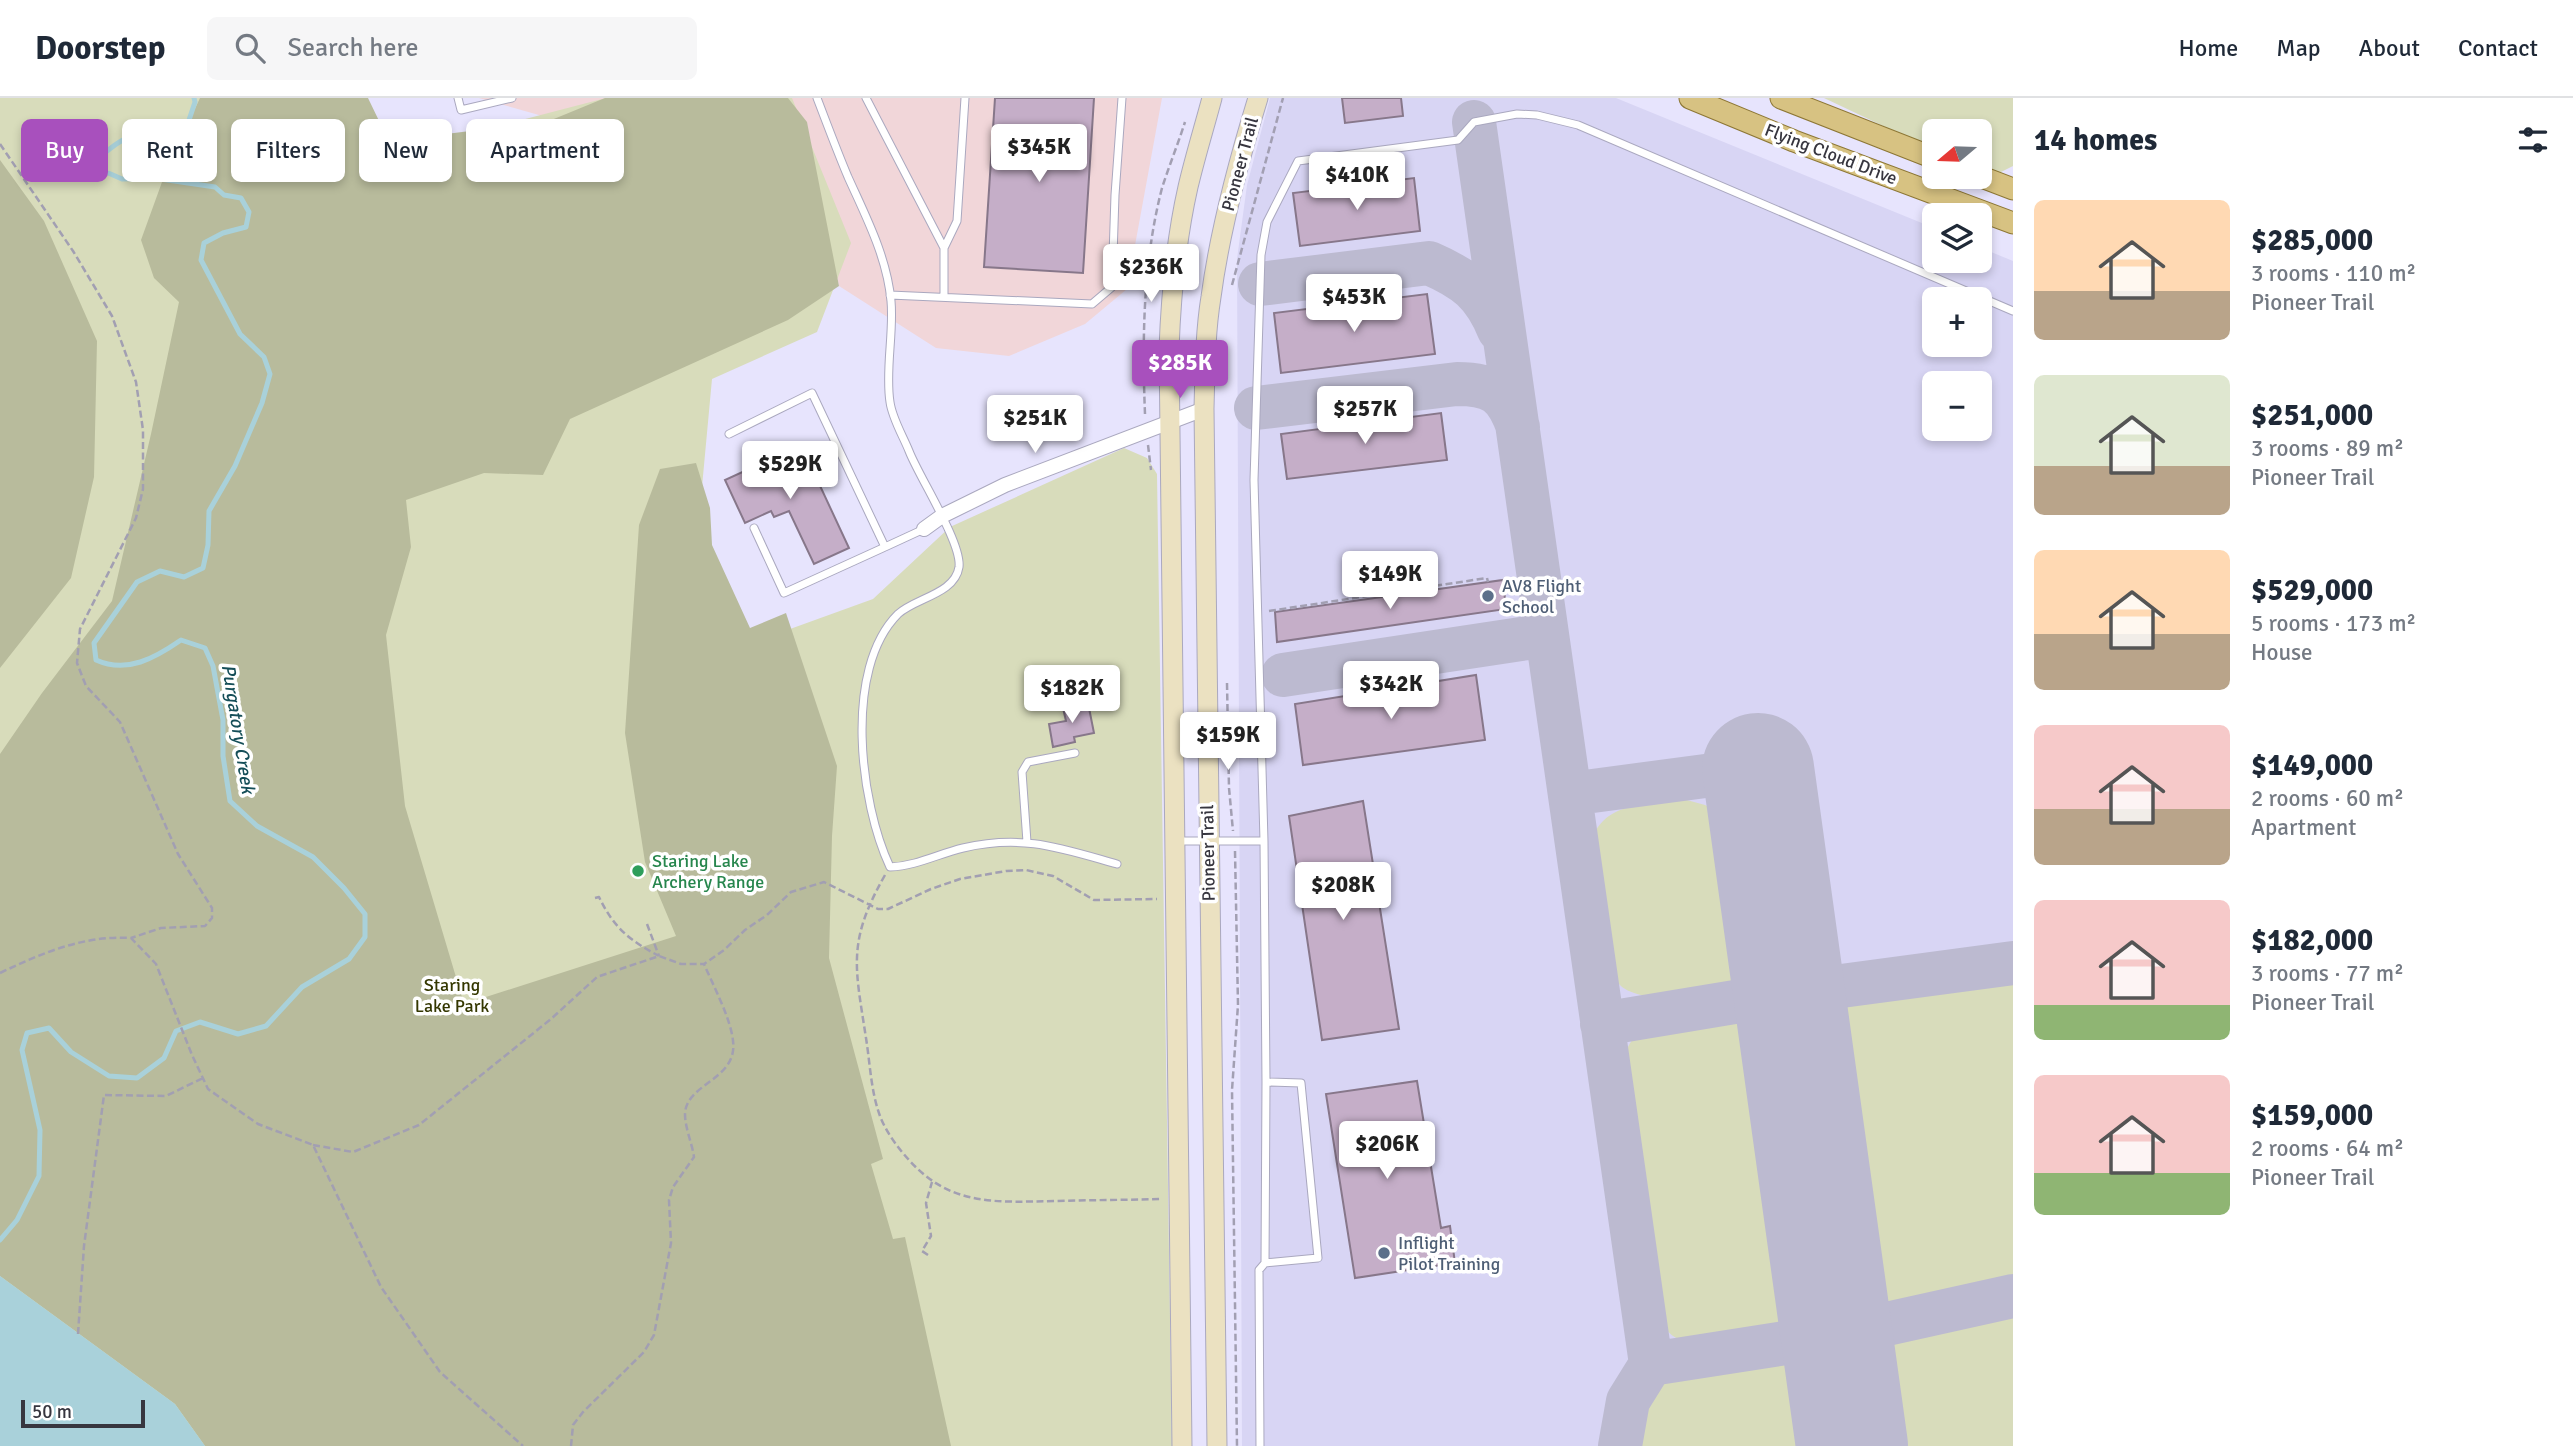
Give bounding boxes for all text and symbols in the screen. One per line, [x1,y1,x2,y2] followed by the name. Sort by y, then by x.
[207,17,697,80] search box
[35,28,165,69] text: Doorstep
[231,29,269,67] icon: search
[287,32,419,64] text: Search here
[2178,33,2238,63] text: Home
[2276,33,2321,63] text: Map
[2359,33,2420,63] text: About
[2458,33,2538,63] text: Contact
[1217,114,1263,214] street label: Pioneer Trail
[21,119,108,182] chip: Buy
[122,119,217,182] chip: Rent
[231,119,345,182] chip: Filters
[359,119,452,182] chip: New
[466,119,624,182] chip: Apartment
[1762,119,1900,189] street label: Flying Cloud Drive
[1922,119,1992,189] north arrow
[1922,119,1992,441] map controls
[2514,121,2552,159] icon: filters
[2034,122,2157,159] text: 14 homes
[990,125,1088,184] pin: $345K
[1007,132,1071,161] text: $345K
[1308,152,1406,212] pin: $410K
[1325,160,1389,189] text: $410K
[1922,203,1992,273] button: layers
[2251,222,2373,259] text: $285,000
[2090,228,2174,312] icon: home
[1102,244,1200,304] pin: $236K
[1119,252,1183,281] text: $236K
[2251,259,2416,288] text: 3 rooms · 110 m²
[1305,274,1403,334] pin: $453K
[1322,282,1386,311] text: $453K
[1922,287,1992,357] button: +
[2251,288,2375,317] text: Pioneer Trail
[1131,341,1229,400] pin: $285K
[1148,348,1212,377] text: $285K
[1922,371,1992,441] button: −
[1316,386,1414,446] pin: $257K
[1333,394,1397,423] text: $257K
[986,396,1084,455] pin: $251K
[2251,397,2373,434] text: $251,000
[1003,403,1067,432] text: $251K
[2090,403,2174,487] icon: home
[2251,434,2404,463] text: 3 rooms · 89 m²
[741,442,839,501] pin: $529K
[758,449,822,478] text: $529K
[2251,463,2375,492] text: Pioneer Trail
[1341,552,1439,611] pin: $149K
[1358,559,1422,588] text: $149K
[2251,572,2373,609] text: $529,000
[1502,575,1581,618] place label: AV8 Flight School
[2090,578,2174,662] icon: home
[1480,588,1496,604] marker: AV8 Flight School
[2251,609,2416,638] text: 5 rooms · 173 m²
[2251,638,2313,667] text: House
[1342,662,1440,721] pin: $342K
[216,663,260,797] water label: Purgatory Creek
[1023,666,1121,725] pin: $182K
[1359,669,1423,698] text: $342K
[1040,673,1104,702] text: $182K
[1179,712,1277,772] pin: $159K
[1196,720,1260,749] text: $159K
[2251,747,2373,784] text: $149,000
[2090,753,2174,837] icon: home
[2251,784,2404,813] text: 2 rooms · 60 m²
[1196,804,1220,902] street label: Pioneer Trail
[2251,813,2356,842] text: Apartment
[652,850,764,893] place label: Staring Lake Archery Range
[1294,862,1392,922] pin: $208K
[630,863,646,879] marker: Staring Lake Archery Range
[1311,870,1375,899] text: $208K
[2251,922,2373,959] text: $182,000
[2090,928,2174,1012] icon: home
[2251,959,2404,988] text: 3 rooms · 77 m²
[415,974,489,1017] park label: Staring Lake Park
[2251,988,2375,1017] text: Pioneer Trail
[2251,1097,2373,1134] text: $159,000
[2090,1103,2174,1187] icon: home
[1338,1122,1436,1181] pin: $206K
[1355,1129,1419,1158] text: $206K
[2251,1134,2404,1163] text: 2 rooms · 64 m²
[2251,1163,2375,1192] text: Pioneer Trail
[1398,1232,1500,1275] place label: Inflight Pilot Training
[1376,1245,1392,1261] marker: Inflight Pilot Training
[21,1397,145,1429] scale bar
[32,1400,72,1424] text: 50 m

